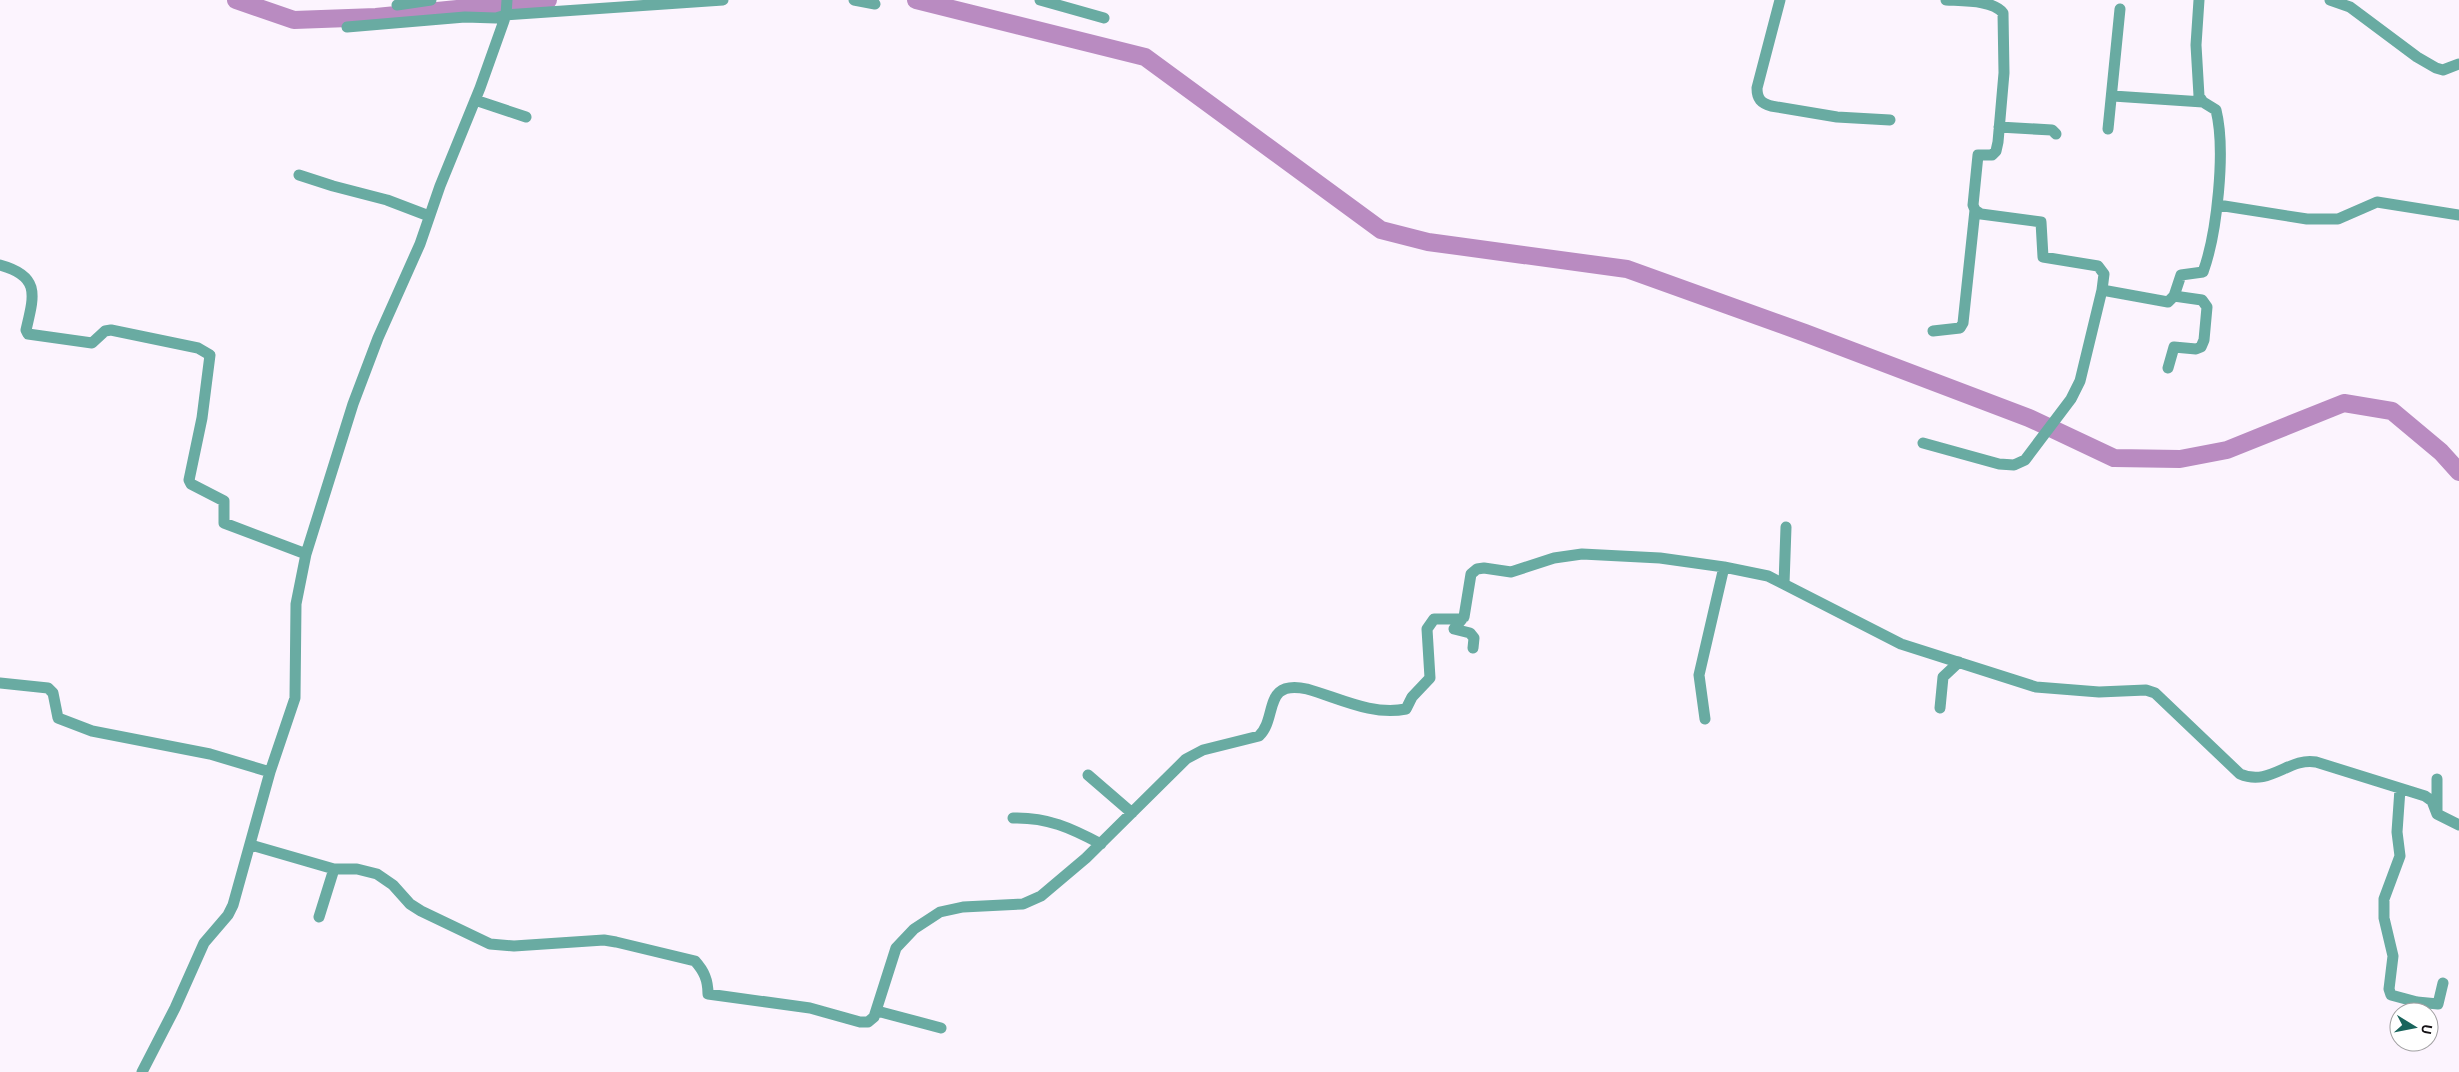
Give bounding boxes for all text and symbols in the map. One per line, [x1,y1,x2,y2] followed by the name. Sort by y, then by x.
[2389,1002,2439,1052] north arrow
[2417,1023,2436,1036] text: U

